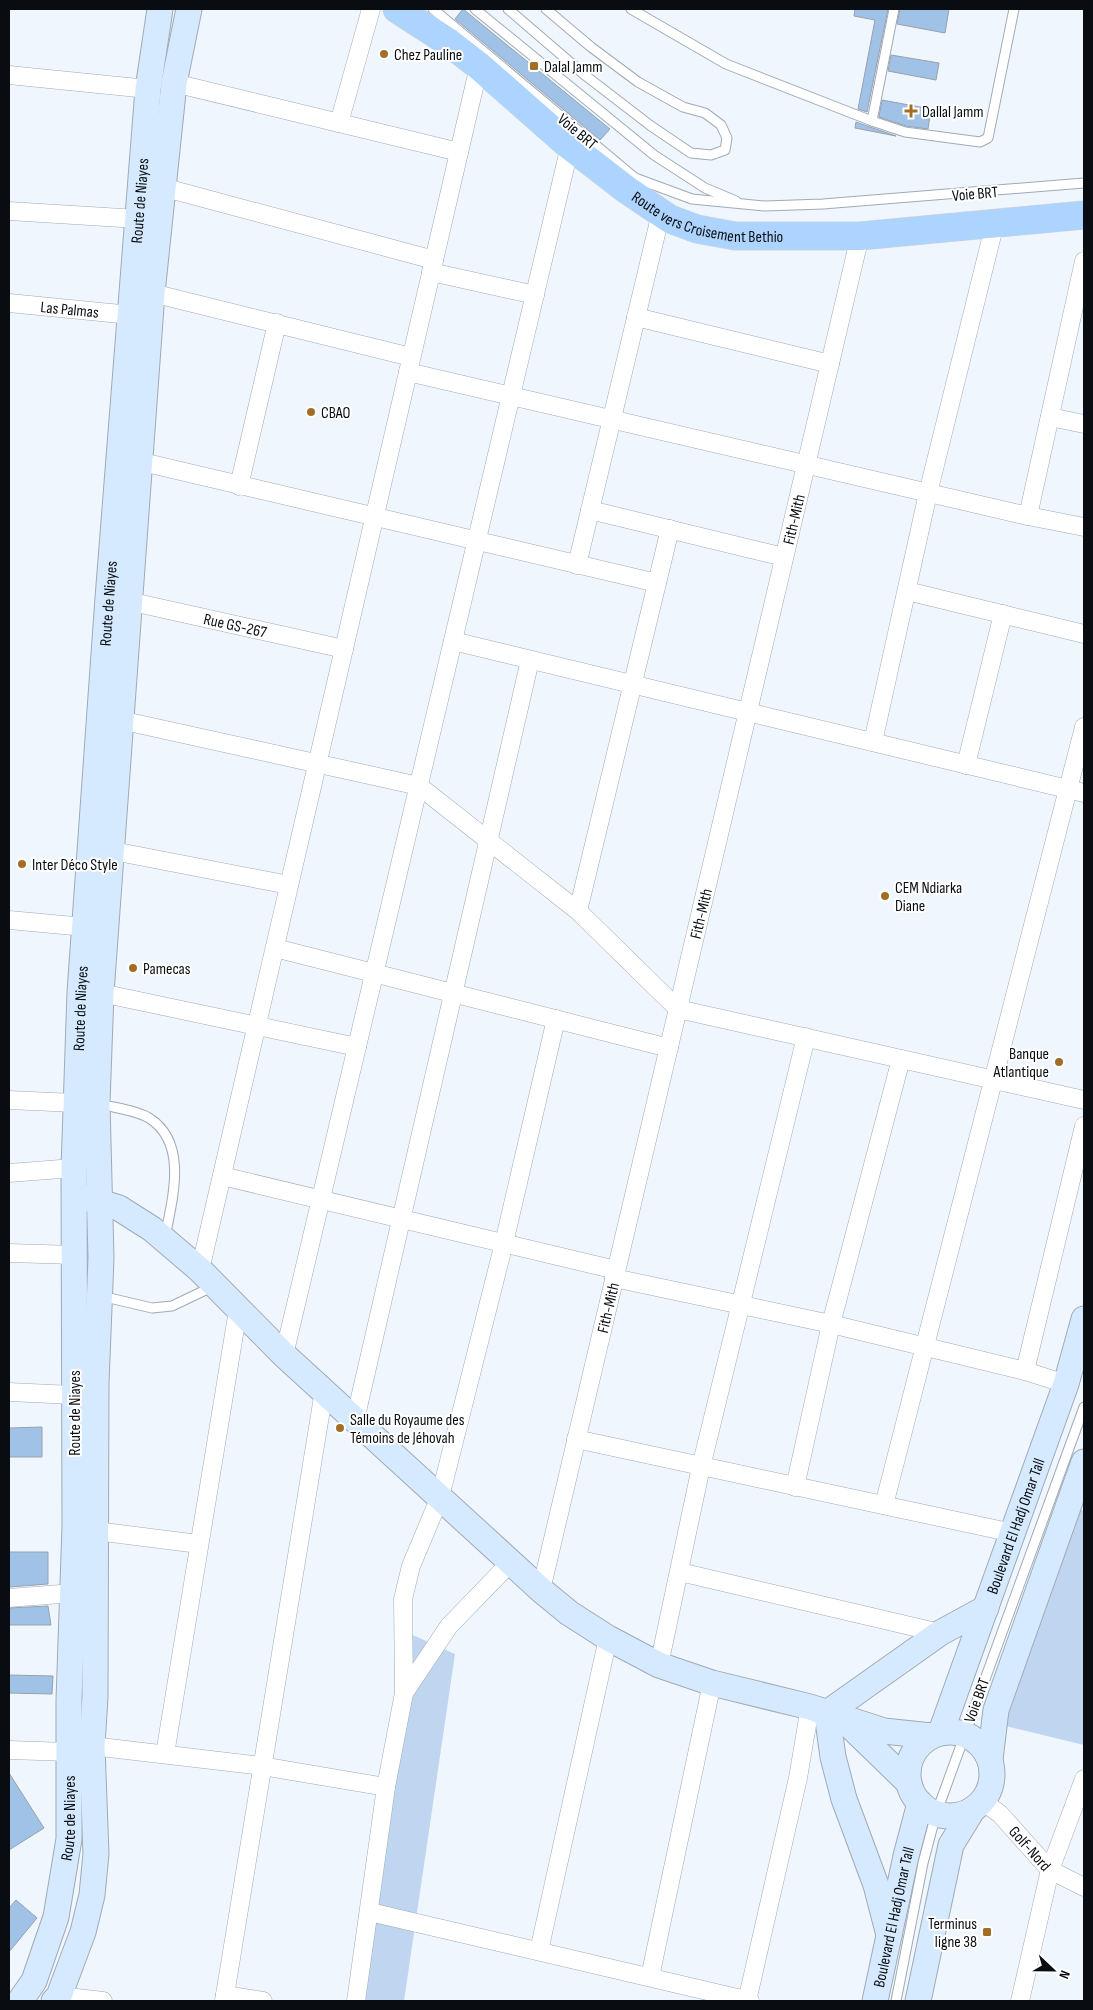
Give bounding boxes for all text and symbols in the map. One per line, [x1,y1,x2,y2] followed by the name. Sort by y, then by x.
[394,46,462,65] place label: Chez Pauline
[378,48,390,60] marker: Chez Pauline
[544,58,603,77] place label: Dalal Jamm
[528,60,540,72] marker: Dalal Jamm
[922,103,984,122] place label: Dallal Jamm
[904,104,918,118] marker: Dallal Jamm
[553,110,601,155] street label: Voie BRT
[128,157,154,244] street label: Route de Niayes
[951,183,999,206] street label: Voie BRT
[628,188,783,247] street label: Route vers Croisement Bethio
[40,298,100,323] street label: Las Palmas
[321,404,351,423] place label: CBAO
[305,406,317,418] marker: CBAO
[780,493,810,547] street label: Fith-Mith
[97,560,122,647] street label: Route de Niayes
[202,610,269,643] street label: Rue GS-267
[32,856,118,875] place label: Inter Déco Style
[16,858,28,870] marker: Inter Déco Style
[895,879,962,916] place label: CEM Ndiarka Diane
[687,887,717,941] street label: Fith-Mith
[879,890,891,902] marker: CEM Ndiarka Diane
[143,960,191,979] place label: Pamecas
[127,962,139,974] marker: Pamecas
[70,965,93,1051] street label: Route de Niayes
[993,1045,1049,1082] place label: Banque Atlantique
[1053,1056,1065,1068] marker: Banque Atlantique
[594,1281,624,1335] street label: Fith-Mith
[66,1370,85,1456] street label: Route de Niayes
[350,1411,465,1448] place label: Salle du Royaume des Témoins de Jéhovah
[334,1422,346,1434] marker: Salle du Royaume des Témoins de Jéhovah
[983,1456,1050,1597] street label: Boulevard El Hadj Omar Tall
[961,1675,994,1725] street label: Voie BRT
[58,1775,80,1862] street label: Route de Niayes
[1004,1823,1054,1876] street label: Golf-Nord
[870,1845,919,1989] street label: Boulevard El Hadj Omar Tall
[928,1915,977,1952] place label: Terminus ligne 38
[981,1926,993,1938] marker: Terminus ligne 38
[1028,1945,1078,1995] north arrow
[1055,1968,1074,1981] text: N

